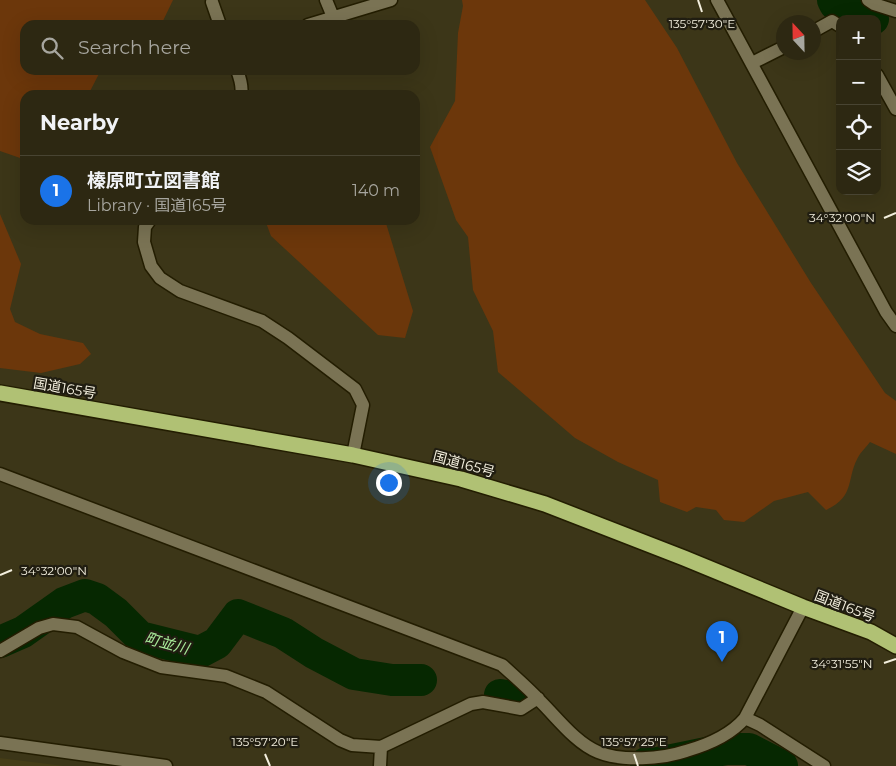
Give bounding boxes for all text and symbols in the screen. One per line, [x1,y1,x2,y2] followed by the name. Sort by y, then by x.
[776,15,821,60] north arrow
[836,15,881,195] map controls
[836,15,881,60] button: +
[669,16,735,31] text: 135°57'30"E
[20,20,420,75] search box
[38,34,66,62] icon: search
[78,36,191,59] text: Search here
[836,60,881,105] button: −
[836,105,881,150] button: locate
[40,110,119,135] text: Nearby
[836,150,881,195] button: layers
[87,169,220,192] text: 榛原町立図書館
[53,181,59,200] text: 1
[352,181,400,200] text: 140 m
[87,196,227,215] text: Library · 国道165号
[809,210,875,225] text: 34°32'00"N
[32,374,98,402] street label: 国道165号
[431,447,497,481] street label: 国道165号
[376,470,402,496] your location
[21,563,87,578] text: 34°32'00"N
[812,586,878,626] street label: 国道165号
[706,621,738,662] pin: 1
[143,628,193,659] water label: 町並川
[812,656,872,671] text: 34°31'55"N
[232,734,298,749] text: 135°57'20"E
[601,734,667,749] text: 135°57'25"E

